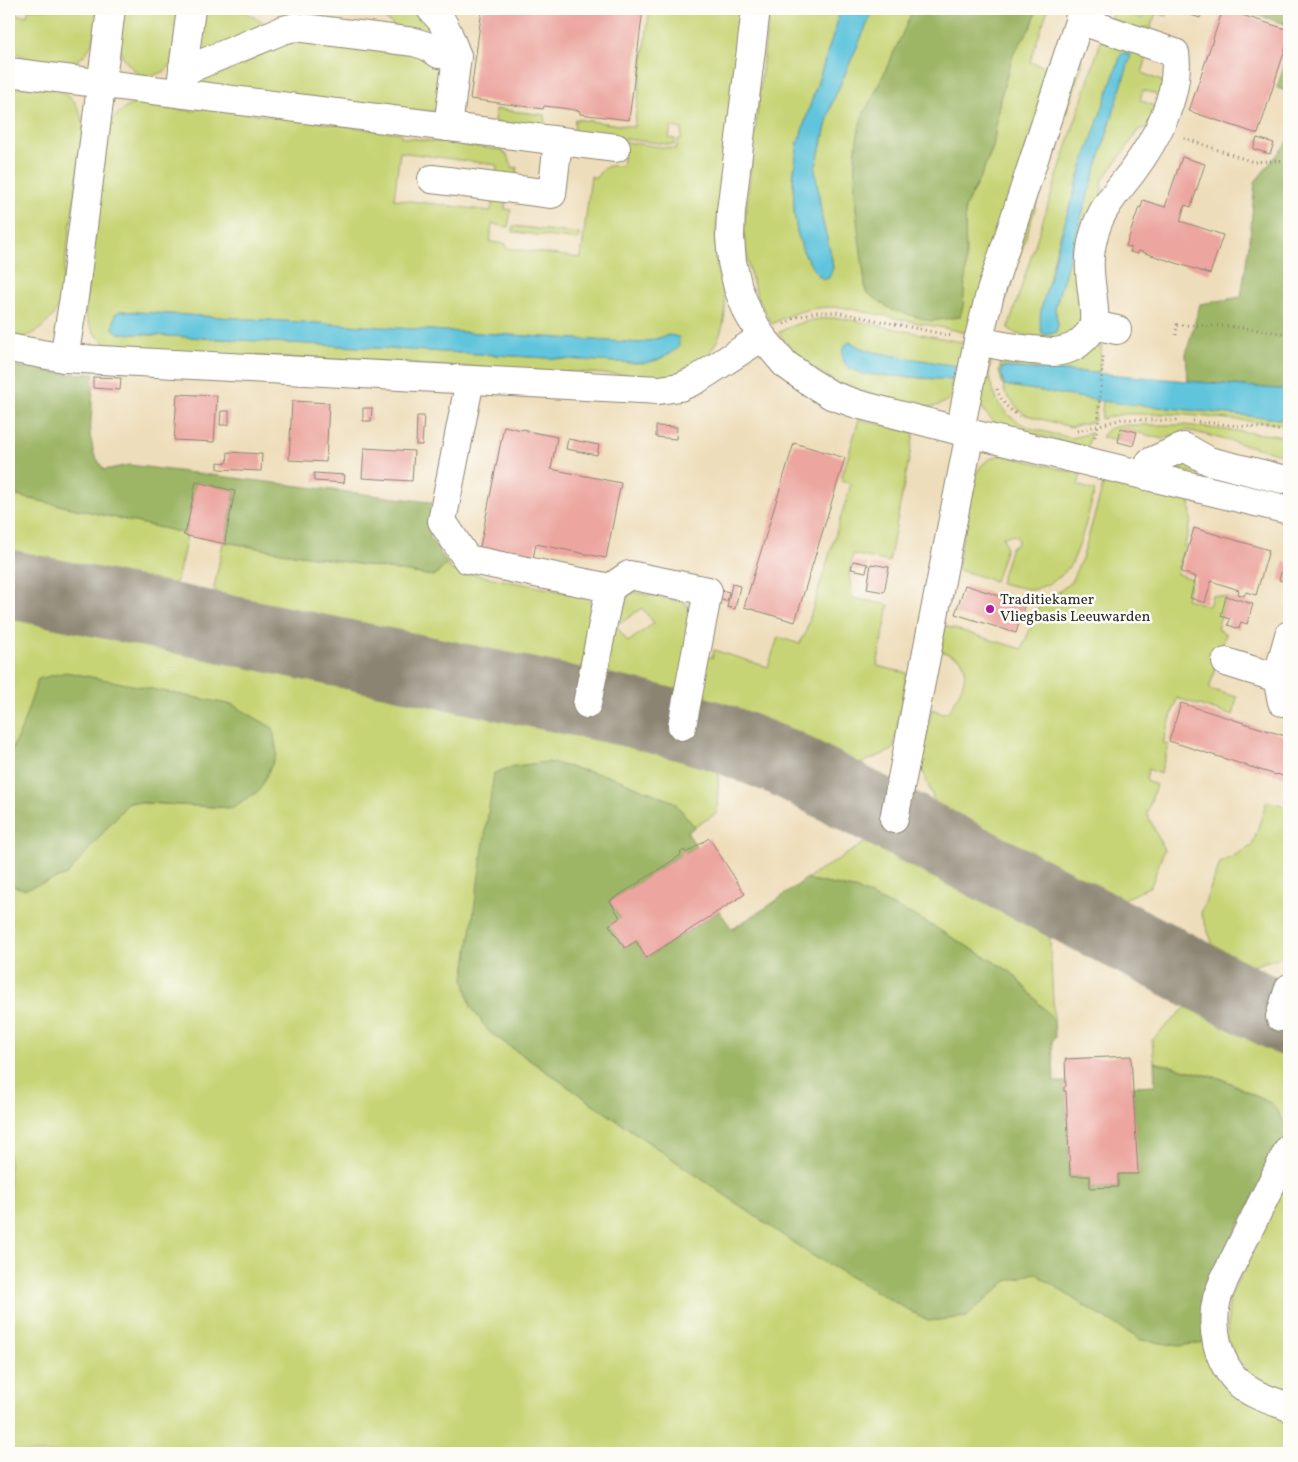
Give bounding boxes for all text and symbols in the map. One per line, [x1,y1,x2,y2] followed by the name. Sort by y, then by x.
[1000,590,1151,628] place label: Traditiekamer Vliegbasis Leeuwarden
[984,603,996,615] marker: Traditiekamer Vliegbasis Leeuwarden

